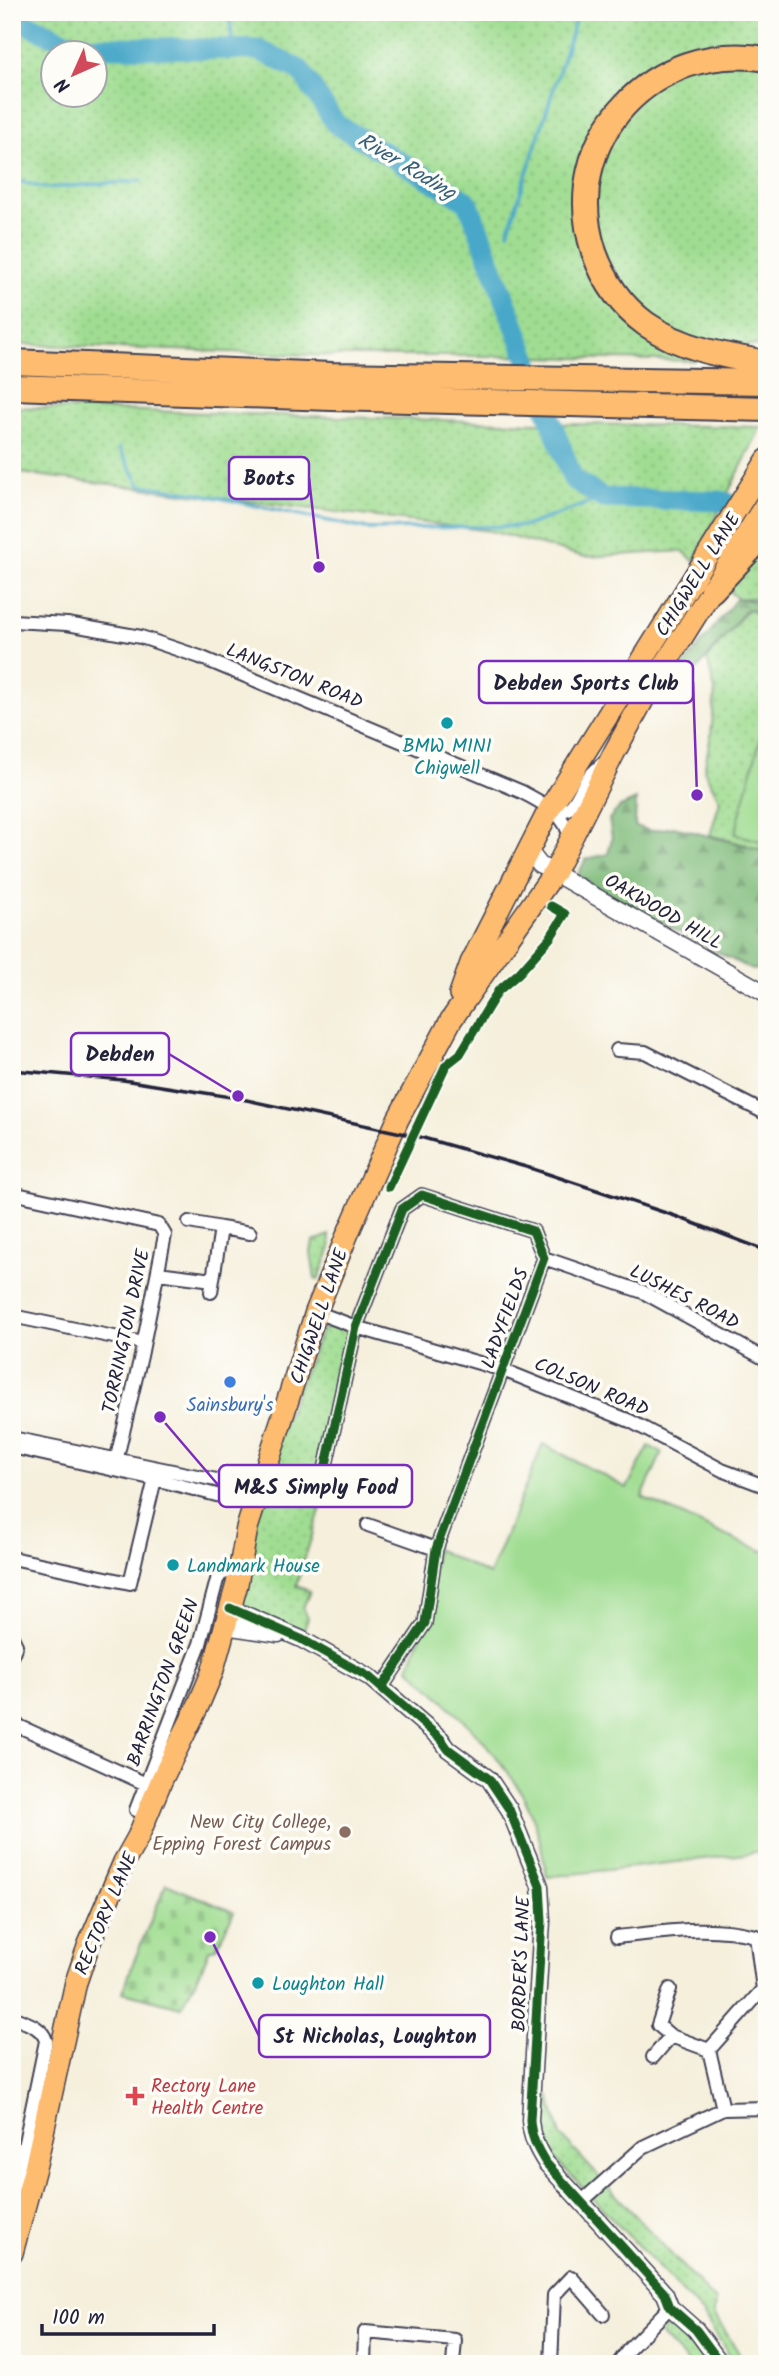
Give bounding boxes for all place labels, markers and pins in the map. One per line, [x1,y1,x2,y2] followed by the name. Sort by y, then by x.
[229,457,309,499] callout: Boots
[479,661,693,703] callout: Debden Sports Club
[439,715,455,731] marker: BMW MINI Chigwell
[402,732,492,784] place label: BMW MINI Chigwell
[71,1033,169,1075] callout: Debden
[222,1374,238,1390] marker: Sainsbury's
[187,1391,273,1421] place label: Sainsbury's
[219,1465,412,1507] callout: M&S Simply Food
[187,1552,320,1582] place label: Landmark House
[165,1557,181,1573] marker: Landmark House
[152,1808,331,1860] place label: New City College, Epping Forest Campus
[337,1824,353,1840] marker: New City College, Epping Forest Campus
[272,1970,384,2000] place label: Loughton Hall
[250,1975,266,1991] marker: Loughton Hall
[259,2015,490,2057] callout: St Nicholas, Loughton
[151,2072,264,2124] place label: Rectory Lane Health Centre
[125,2086,145,2106] marker: Rectory Lane Health Centre

